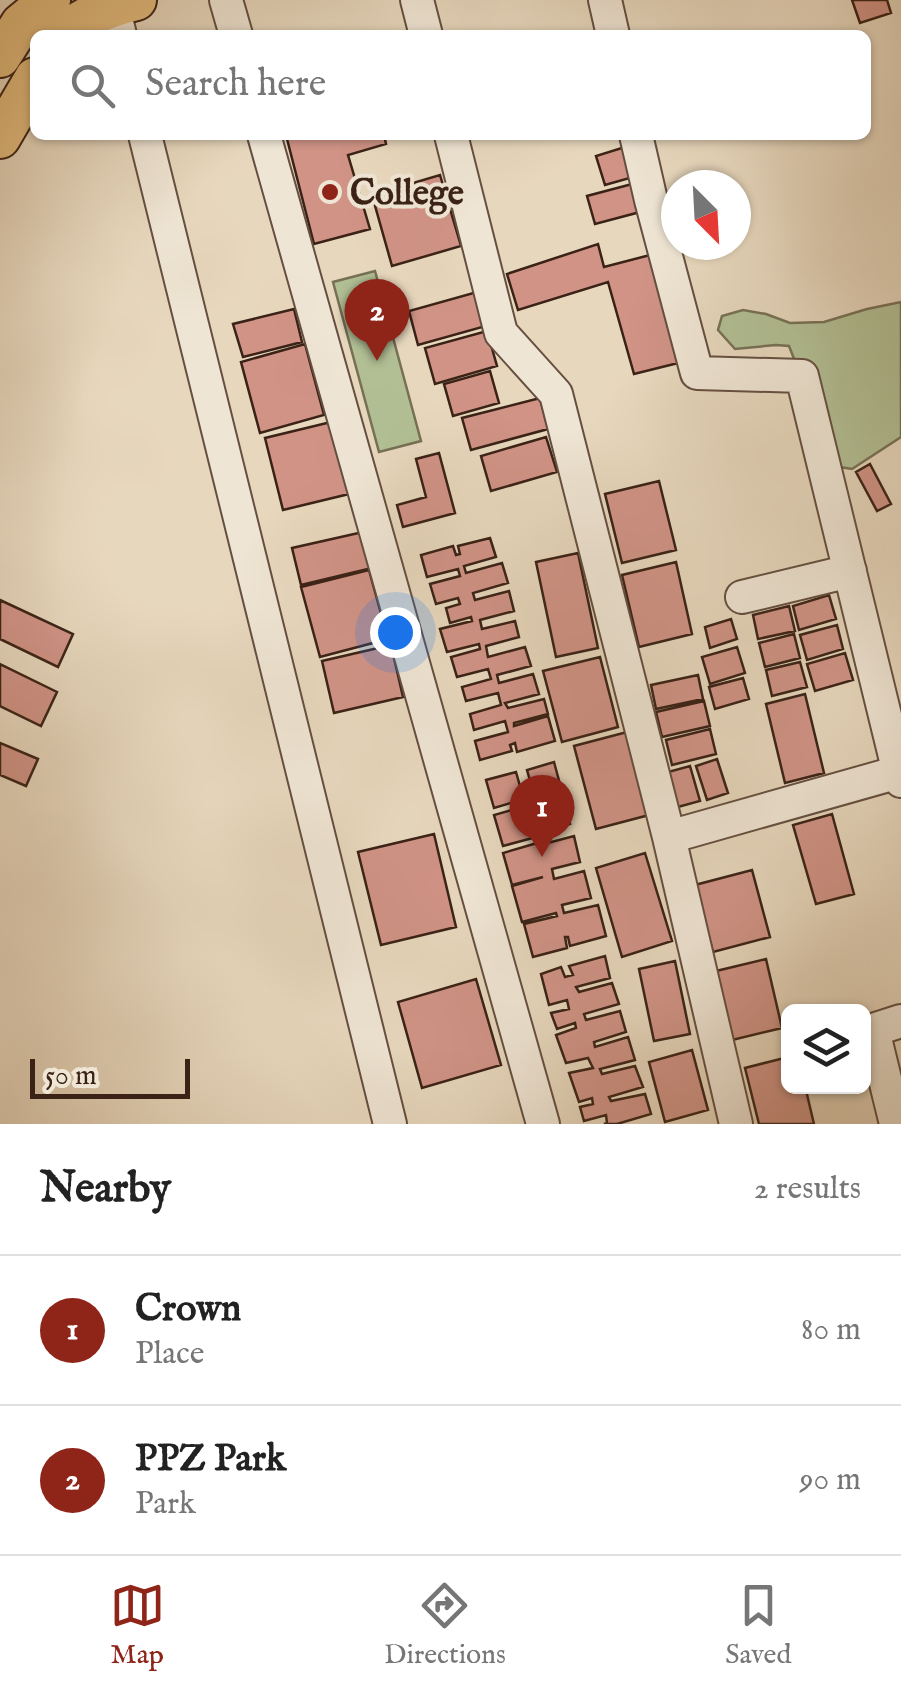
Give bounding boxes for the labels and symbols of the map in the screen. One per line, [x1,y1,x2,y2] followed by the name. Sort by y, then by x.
[661,170,751,260] north arrow
[350,172,464,217] place label: College
[319,181,341,203] marker: College
[344,278,410,361] pin: 2
[370,607,421,658] your location
[510,774,574,857] pin: 1
[30,1054,190,1098] scale bar

